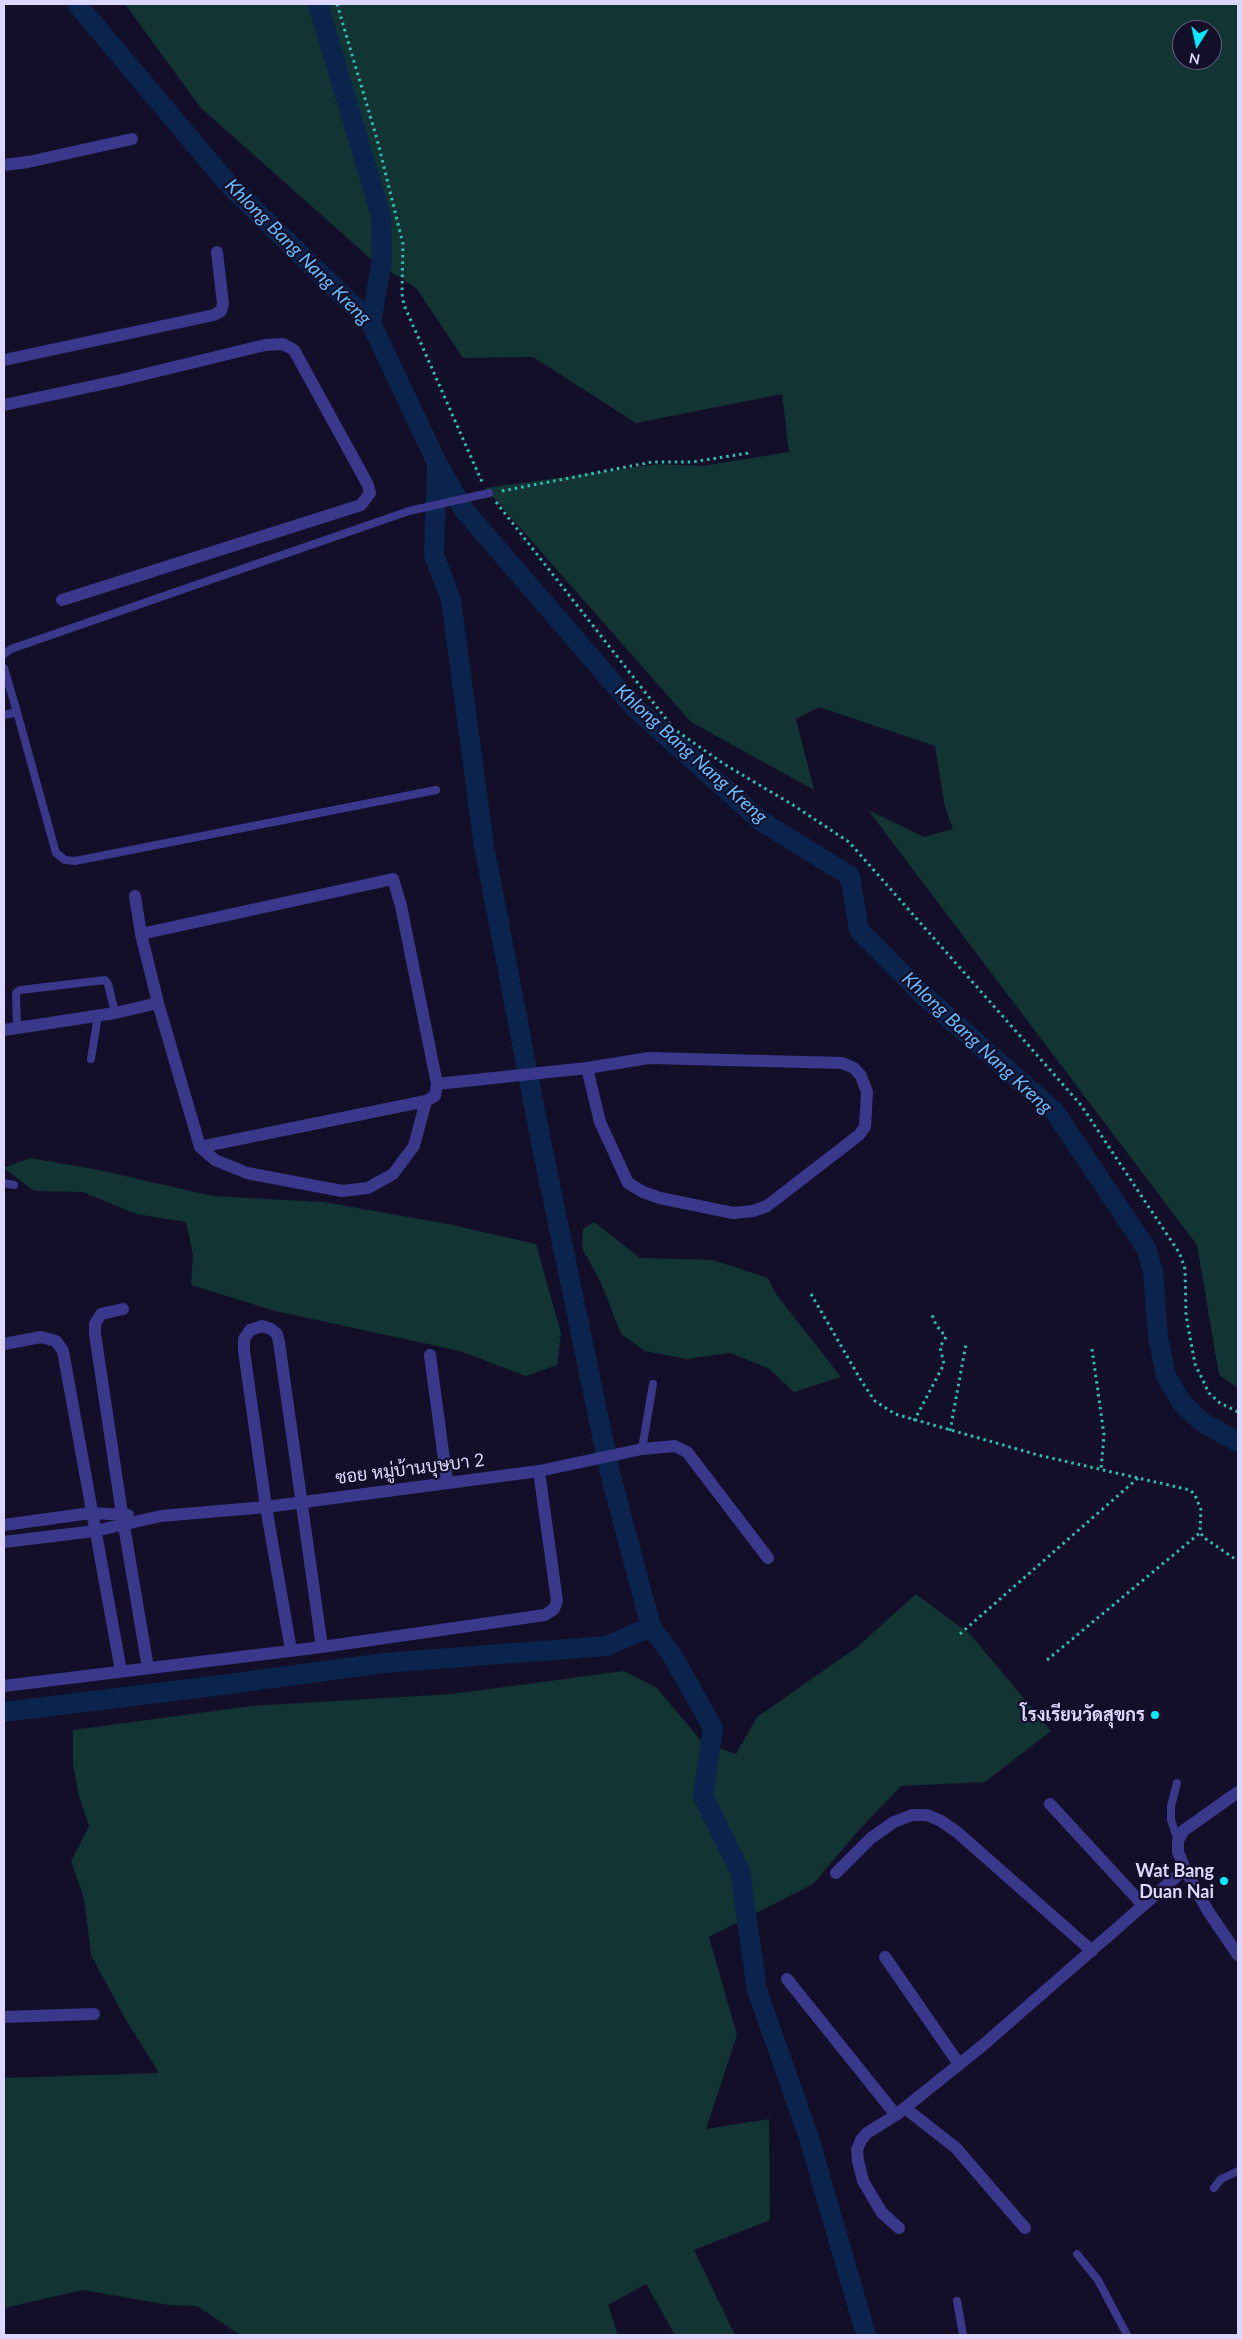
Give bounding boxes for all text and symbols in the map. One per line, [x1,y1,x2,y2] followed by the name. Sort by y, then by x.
[1172,20,1222,70] north arrow
[1188,50,1201,69] text: N
[220,174,376,330] water label: Khlong Bang Nang Kreng
[610,680,772,828] water label: Khlong Bang Nang Kreng
[897,967,1057,1119] water label: Khlong Bang Nang Kreng
[334,1449,486,1489] street label: ซอย หมู่บ้านบุษบา 2
[1020,1704,1145,1726] place label: โรงเรียนวัดสุขกร
[1149,1709,1161,1721] marker: โรงเรียนวัดสุขกร
[1136,1860,1214,1902] place label: Wat Bang Duan Nai
[1218,1875,1230,1887] marker: Wat Bang Duan Nai

